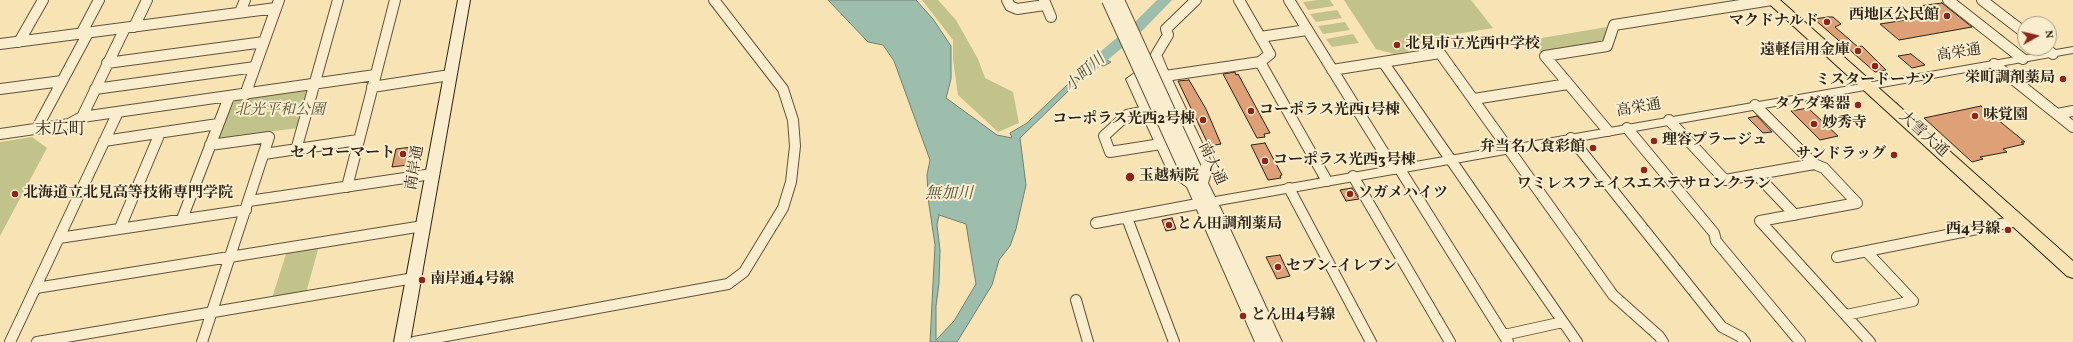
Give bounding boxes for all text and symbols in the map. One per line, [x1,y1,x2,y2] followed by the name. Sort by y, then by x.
[1849,7,1939,25] place label: 西地区公民館
[1942,11,1952,21] marker: 西地区公民館
[1729,13,1819,31] place label: マクドナルド
[2017,16,2057,56] north arrow
[1822,17,1832,27] marker: マクドナルド
[2040,29,2056,39] text: N
[1405,36,1540,54] place label: 北見市立光西中学校
[1392,40,1402,50] marker: 北見市立光西中学校
[1760,42,1850,60] place label: 遠軽信用金庫
[1935,42,1983,66] street label: 高栄通
[1853,46,1863,56] marker: 遠軽信用金庫
[1062,51,1110,97] water label: 小町川
[1870,61,1880,71] marker: ミスタードーナツ
[1965,70,2055,88] place label: 栄町調剤薬局
[1815,72,1935,90] place label: ミスタードーナツ
[2058,74,2068,84] marker: 栄町調剤薬局
[1615,96,1663,122] street label: 高栄通
[1775,96,1850,114] place label: タケダ楽器
[1853,100,1863,110] marker: タケダ楽器
[235,102,325,120] park label: 北光平和公園
[1259,102,1400,120] place label: コーポラス光西1号棟
[1246,106,1256,116] marker: コーポラス光西1号棟
[1983,107,2028,125] place label: 味覚園
[1895,108,1951,162] street label: 大雪大通
[1052,111,1195,129] place label: コーポラス光西2号棟
[1970,111,1980,121] marker: 味覚園
[1198,115,1208,125] marker: コーポラス光西2号棟
[1822,115,1867,133] place label: 妙秀寺
[1809,119,1819,129] marker: 妙秀寺
[35,121,85,141] district label: 末広町
[1662,132,1767,150] place label: 理容プラージュ
[1649,136,1659,146] marker: 理容プラージュ
[1480,139,1585,157] place label: 弁当名人食彩館
[1193,140,1229,188] street label: 南大通
[1588,143,1598,153] marker: 弁当名人食彩館
[403,144,429,192] street label: 南岸通
[290,145,395,163] place label: セイコーマート
[1796,146,1886,164] place label: サンドラッグ
[398,149,408,159] marker: セイコーマート
[1889,150,1899,160] marker: サンドラッグ
[1273,152,1416,170] place label: コーポラス光西3号棟
[1260,156,1270,166] marker: コーポラス光西3号棟
[1639,165,1649,175] marker: ワミレスフェイスエステサロンクラン
[1139,168,1199,186] place label: 玉越病院
[1124,171,1136,183] marker: 玉越病院
[1517,176,1771,194] place label: ワミレスフェイスエステサロンクラン
[23,185,233,203] place label: 北海道立北見高等技術専門学院
[925,185,973,205] water label: 無加川
[1358,185,1448,203] place label: ソガメハイツ
[10,189,20,199] marker: 北海道立北見高等技術専門学院
[1345,189,1355,199] marker: ソガメハイツ
[1177,216,1282,234] place label: とん田調剤薬局
[1164,220,1174,230] marker: とん田調剤薬局
[1946,221,2000,239] place label: 西4号線
[2003,225,2013,235] marker: 西4号線
[1286,258,1397,276] place label: セブン-イレブン
[1273,262,1283,272] marker: セブン-イレブン
[430,271,514,289] place label: 南岸通4号線
[417,275,427,285] marker: 南岸通4号線
[1251,307,1335,325] place label: とん田4号線
[1238,311,1248,321] marker: とん田4号線

